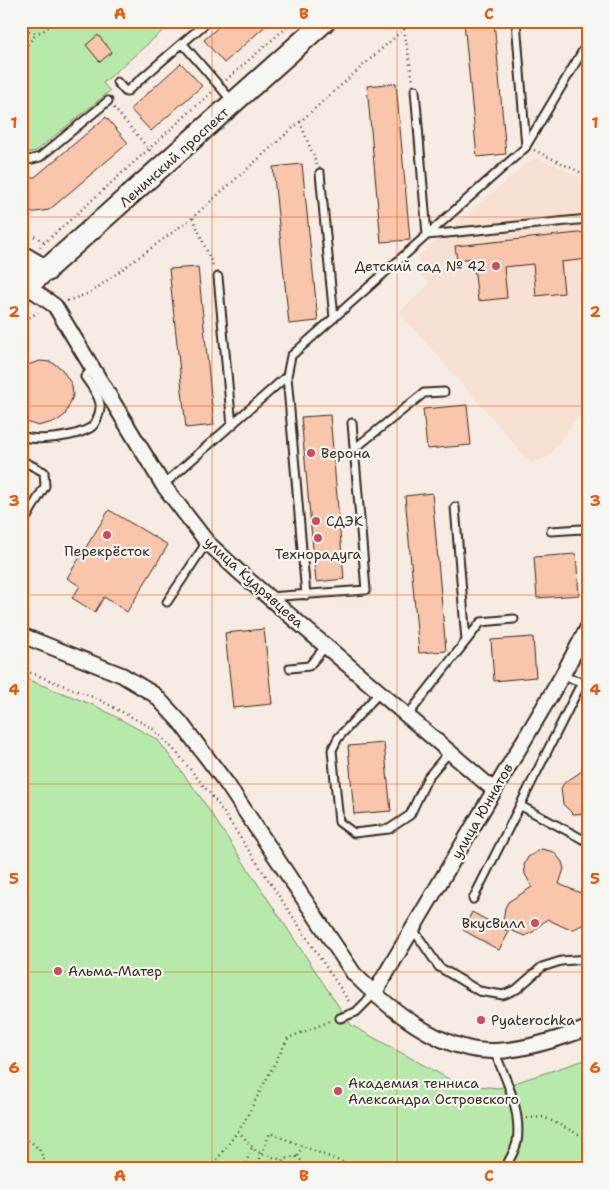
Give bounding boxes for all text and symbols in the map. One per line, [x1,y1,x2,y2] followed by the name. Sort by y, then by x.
[114,3,126,24] text: A
[299,3,309,24] text: B
[484,3,494,24] text: C
[115,102,233,211] street label: Ленинский проспект
[10,112,18,133] text: 1
[591,112,599,133] text: 1
[355,257,486,275] place label: Детский сад № 42
[490,260,502,272] marker: Детский сад № 42
[8,301,20,322] text: 2
[589,301,601,322] text: 2
[321,444,370,462] place label: Верона
[305,447,317,459] marker: Верона
[8,490,20,511] text: 3
[589,490,601,511] text: 3
[326,512,363,530] place label: СДЭК
[310,515,322,527] marker: СДЭК
[101,529,113,541] marker: Перекрёсток
[312,532,324,544] marker: Технорадуга
[200,533,308,632] street label: улица Кудрявцева
[64,542,150,560] place label: Перекрёсток
[275,545,362,563] place label: Технорадуга
[8,679,20,700] text: 4
[589,679,601,700] text: 4
[447,760,517,862] street label: улица Юннатов
[9,868,19,889] text: 5
[590,868,600,889] text: 5
[462,914,525,932] place label: ВкусВилл
[529,917,541,929] marker: ВкусВилл
[68,962,162,980] place label: Альма-Матер
[52,965,64,977] marker: Альма-Матер
[491,1011,575,1029] place label: Pyaterochka
[475,1014,487,1026] marker: Pyaterochka
[8,1057,20,1078] text: 6
[589,1057,601,1078] text: 6
[348,1074,519,1108] place label: Академия тенниса Александра Островского
[332,1085,344,1097] marker: Академия тенниса Александра Островского
[114,1165,126,1186] text: A
[299,1165,309,1186] text: B
[484,1165,494,1186] text: C

